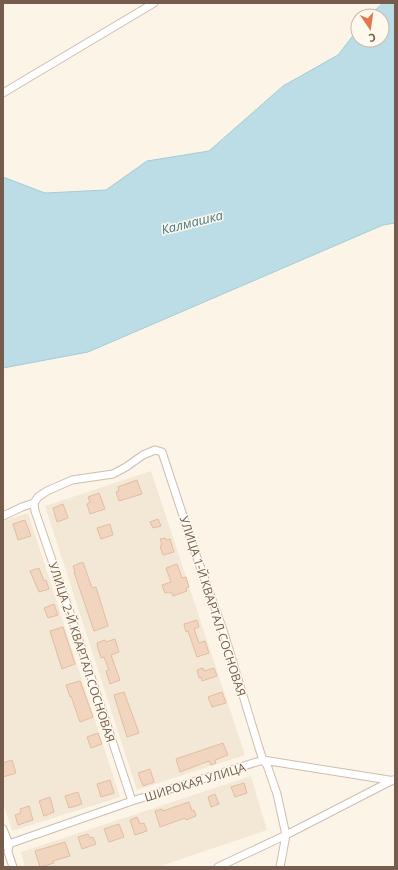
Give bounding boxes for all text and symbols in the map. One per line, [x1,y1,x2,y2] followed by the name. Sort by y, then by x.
[350,8,390,48] north arrow
[367,30,377,46] text: С
[159,206,225,238] water label: Калмашка
[176,514,250,698] street label: УЛИЦА 1-Й КВАРТАЛ СОСНОВАЯ
[45,560,119,744] street label: УЛИЦА 2-Й КВАРТАЛ СОСНОВАЯ
[142,758,248,805] street label: ШИРОКАЯ УЛИЦА

